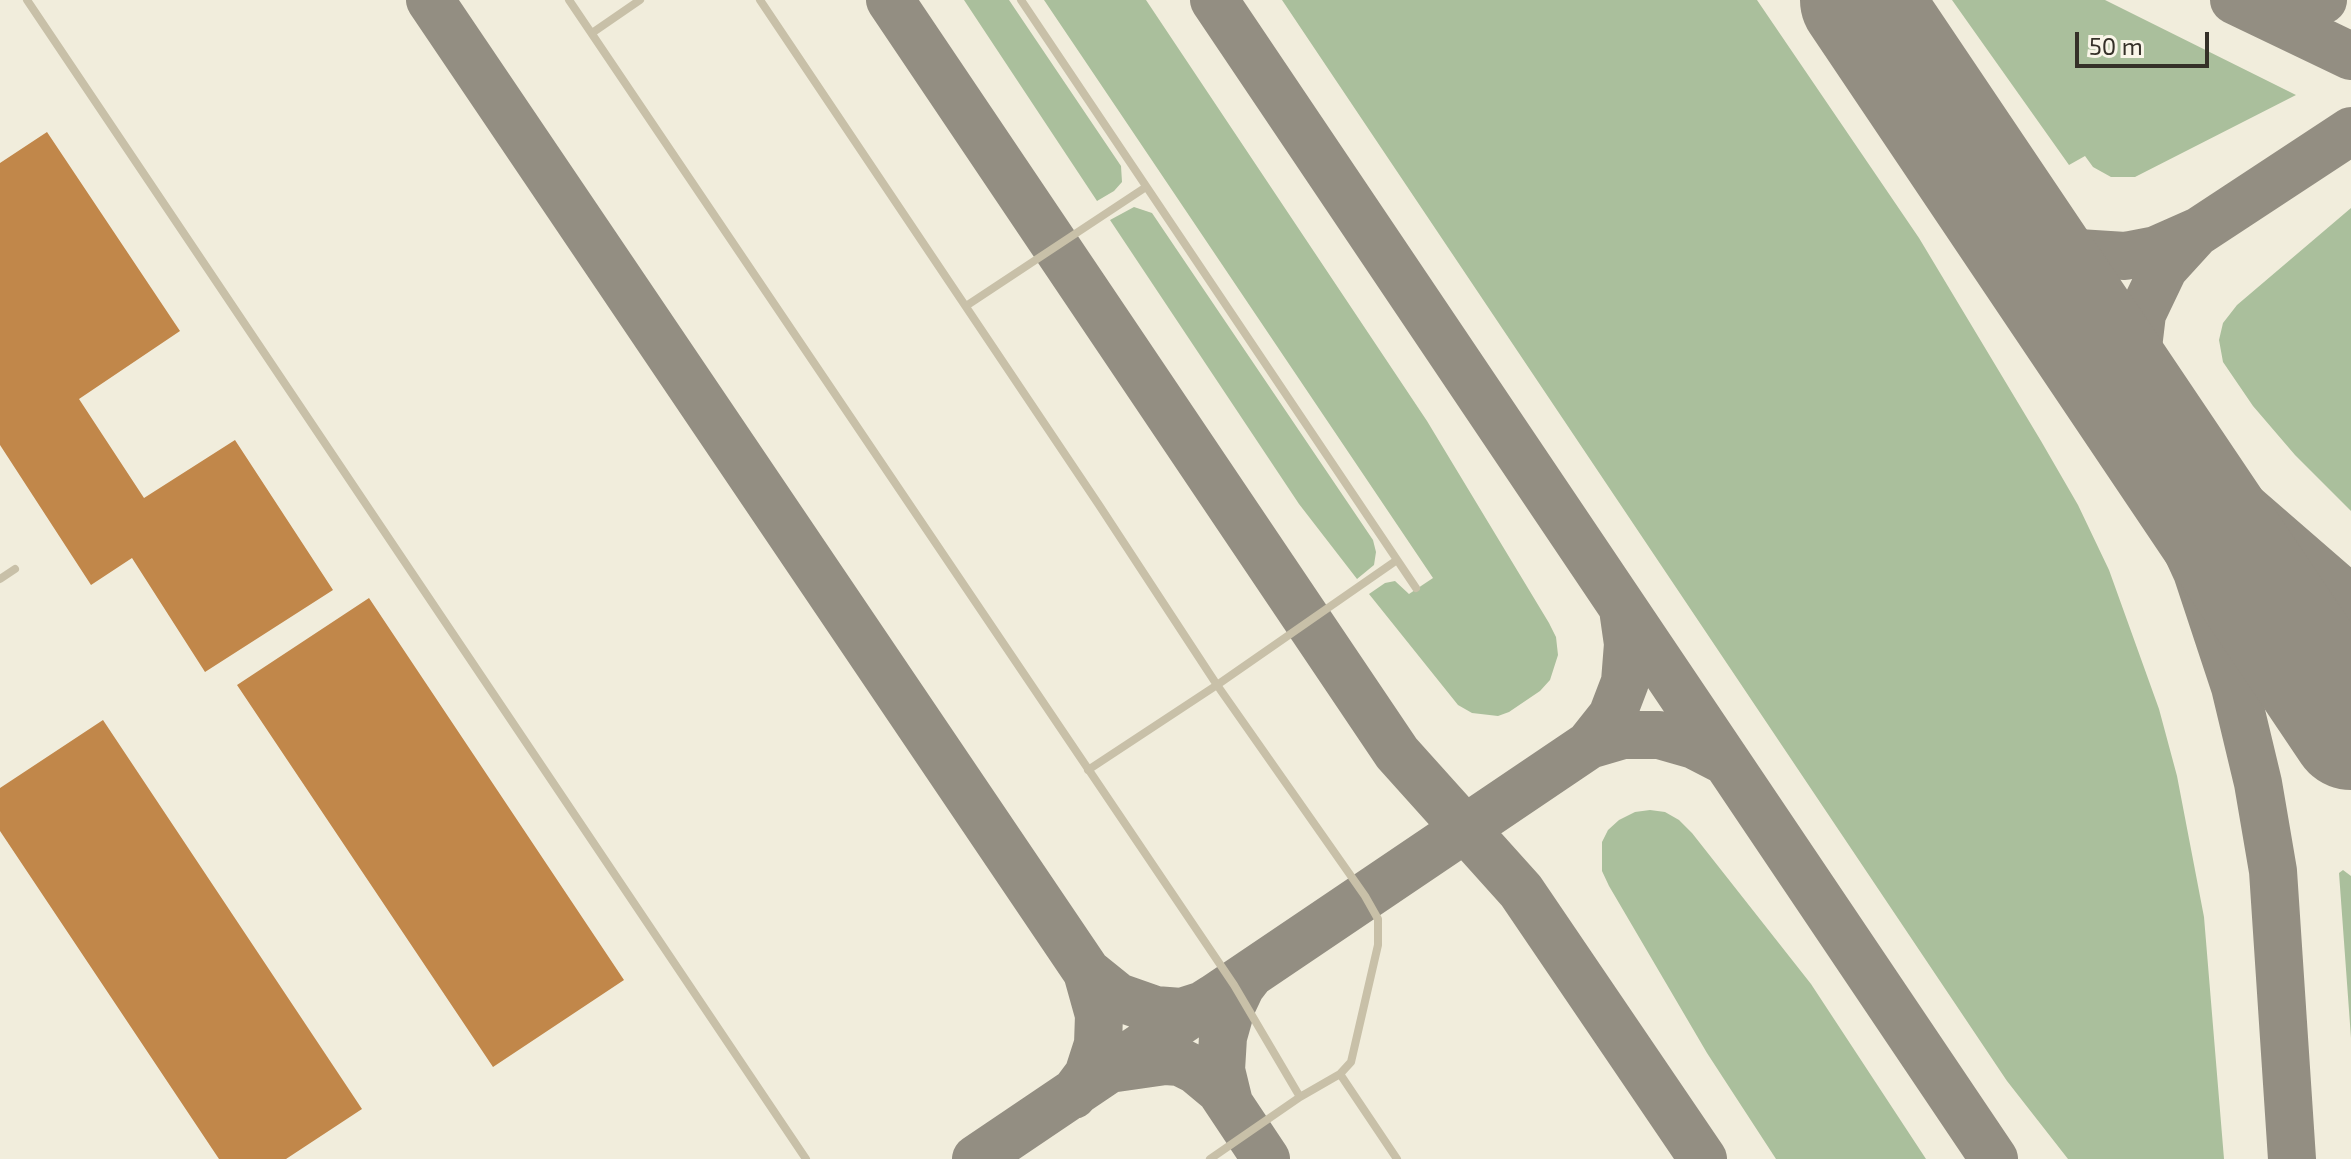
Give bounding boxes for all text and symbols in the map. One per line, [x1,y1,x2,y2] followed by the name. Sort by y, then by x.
[2079,16,2213,66] scale bar
[2089,31,2143,60] text: 50 m

